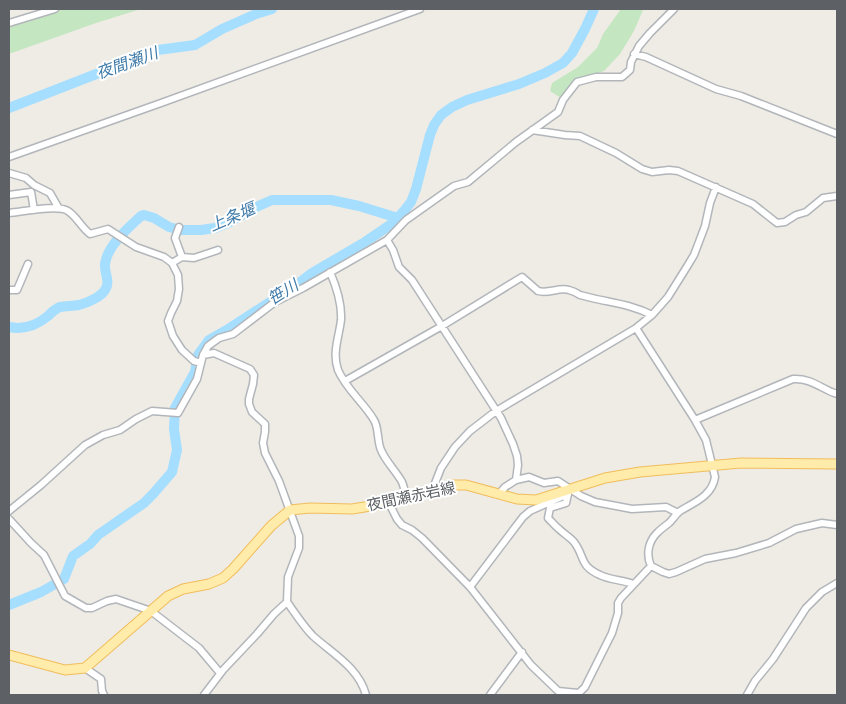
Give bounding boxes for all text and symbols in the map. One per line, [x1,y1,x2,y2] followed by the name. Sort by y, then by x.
[93,41,163,85] water label: 夜間瀬川
[205,196,261,237] water label: 上条堰
[263,273,304,310] water label: 笹川
[365,476,457,516] street label: 夜間瀬赤岩線

